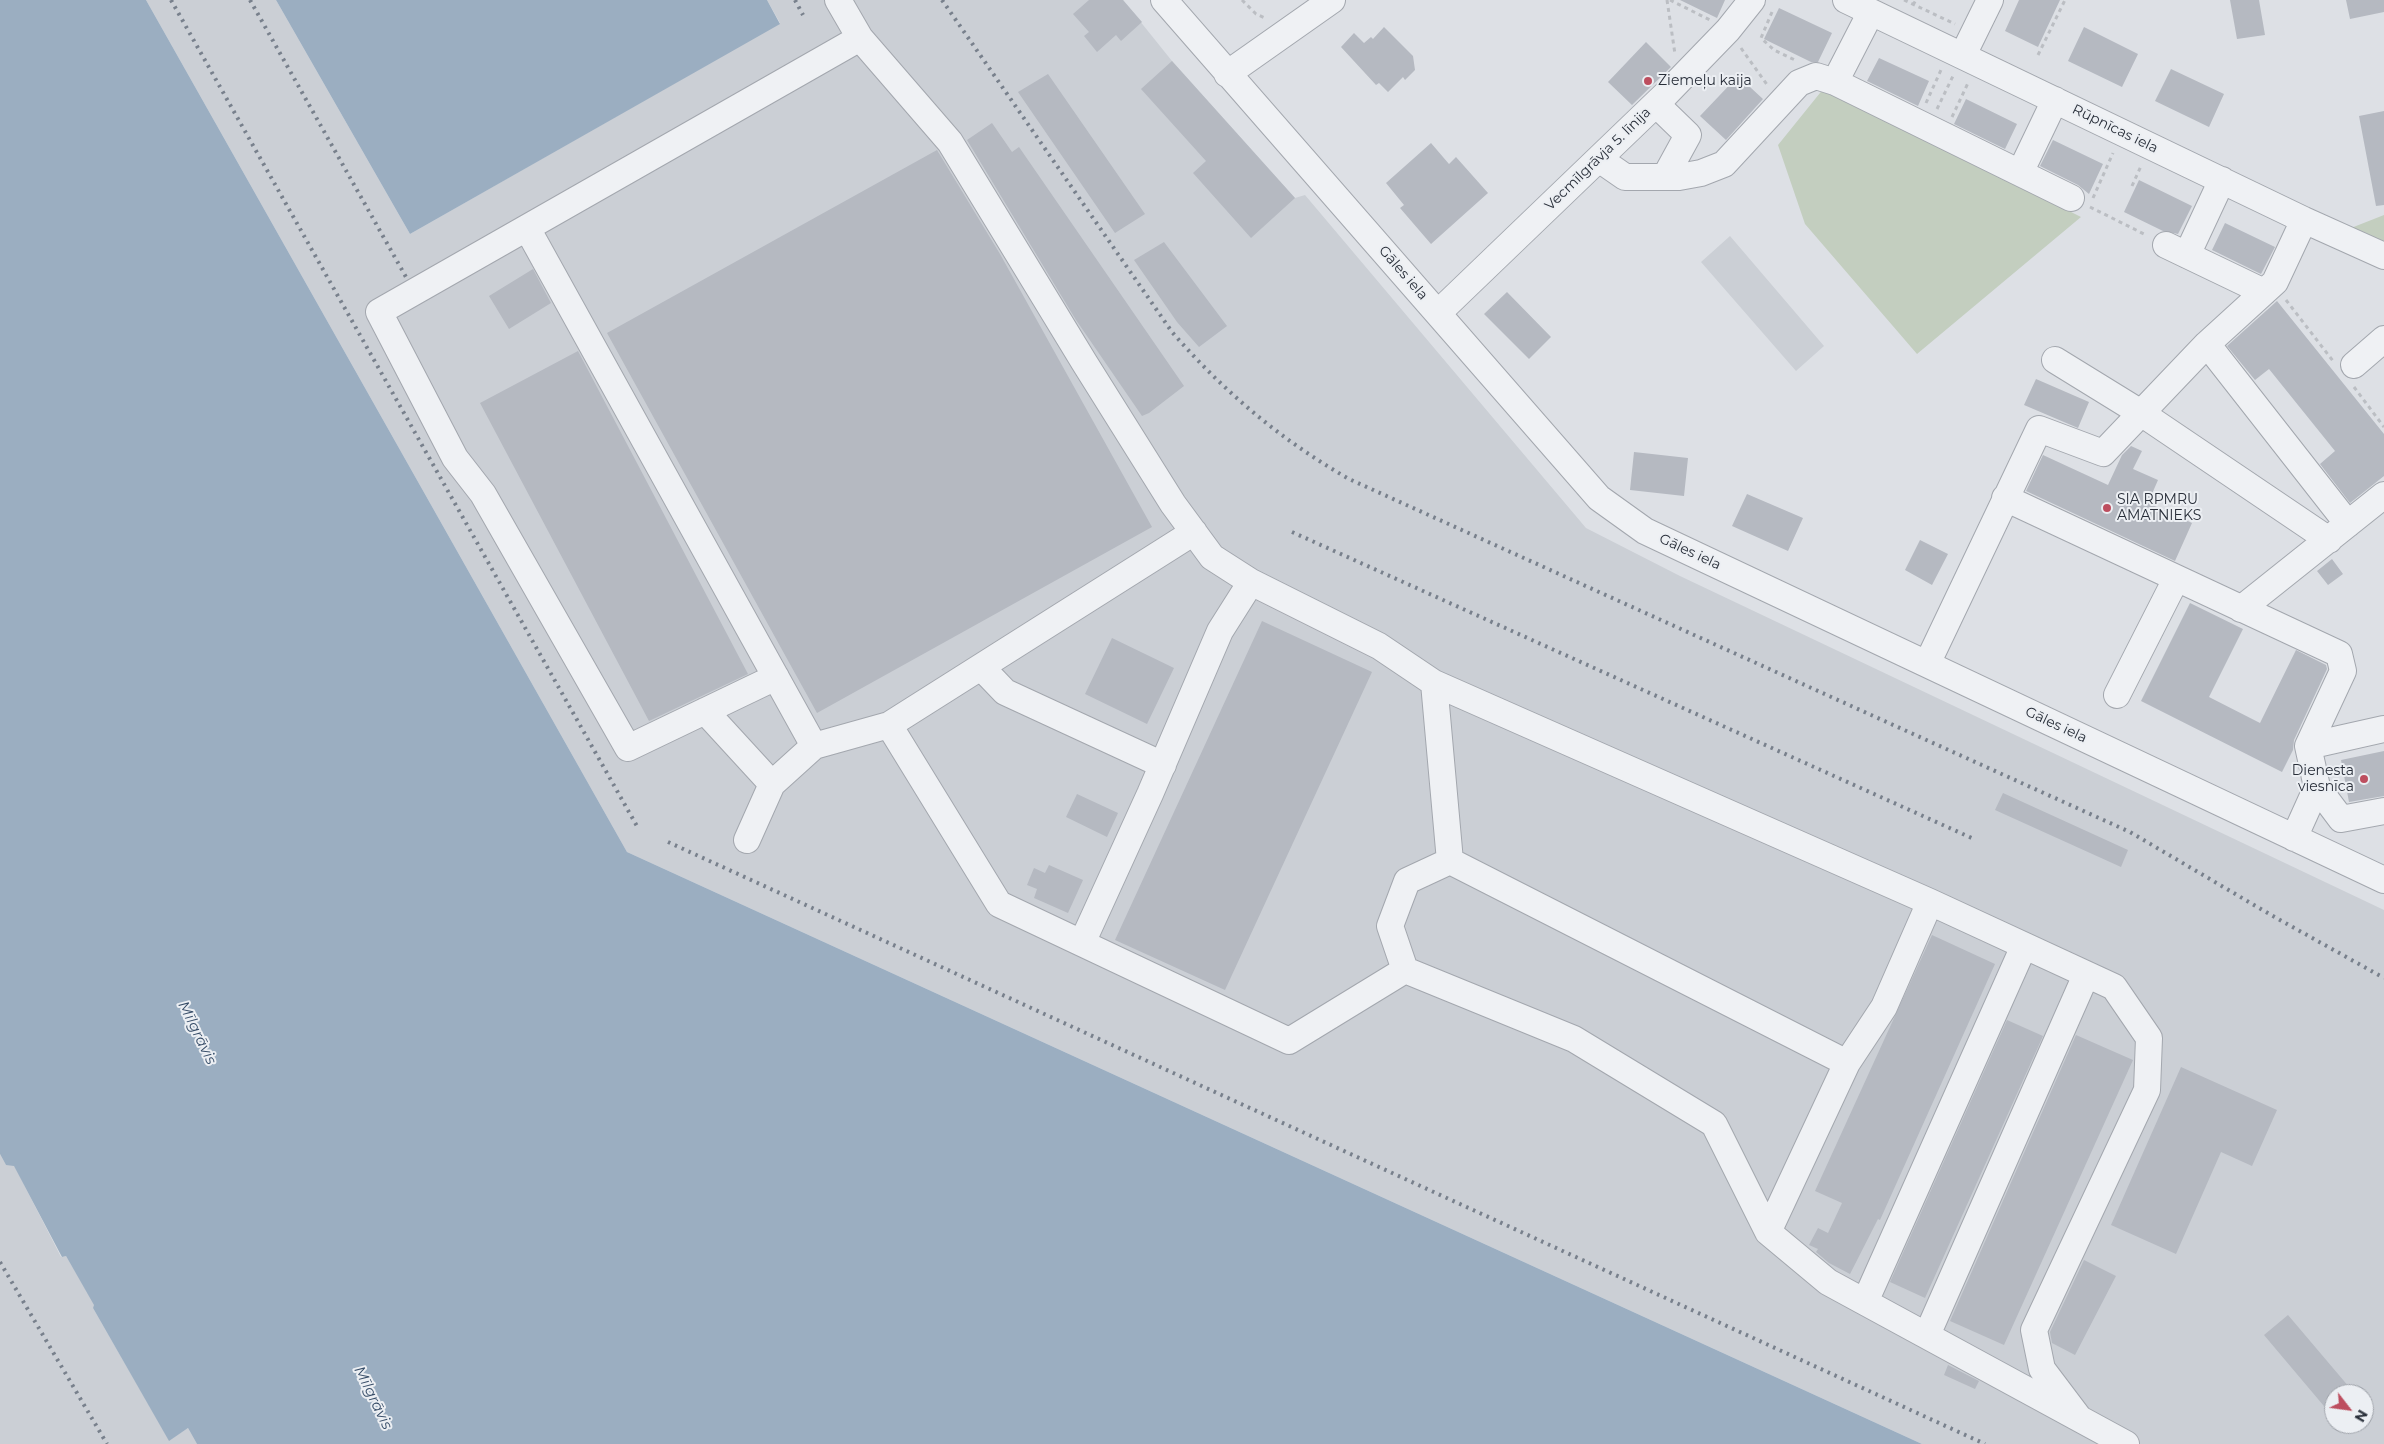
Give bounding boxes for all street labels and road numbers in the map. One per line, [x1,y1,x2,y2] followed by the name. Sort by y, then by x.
[2069,101,2161,157] street label: Rūpnīcas iela
[1541,104,1655,214] street label: Vecmīlgrāvja 5. līnija
[1375,243,1431,303] street label: Gāles iela
[1657,530,1723,574] street label: Gāles iela
[2023,703,2089,747] street label: Gāles iela

